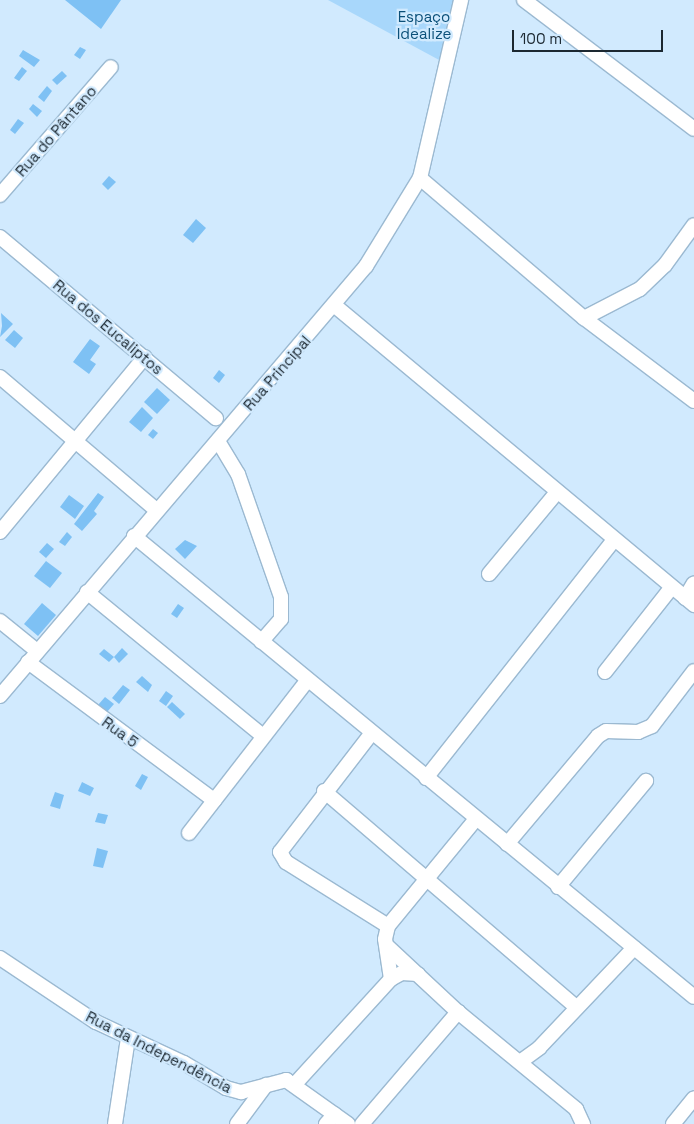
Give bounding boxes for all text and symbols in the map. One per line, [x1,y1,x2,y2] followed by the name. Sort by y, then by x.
[397,7,451,42] park label: Espaço Idealize
[514,20,665,52] scale bar
[520,29,562,48] text: 100 m
[12,82,100,180] street label: Rua do Pântano
[50,276,166,378] street label: Rua dos Eucaliptos
[240,332,314,414] street label: Rua Principal
[98,713,142,751] street label: Rua 5
[83,1007,235,1097] street label: Rua da Independência

